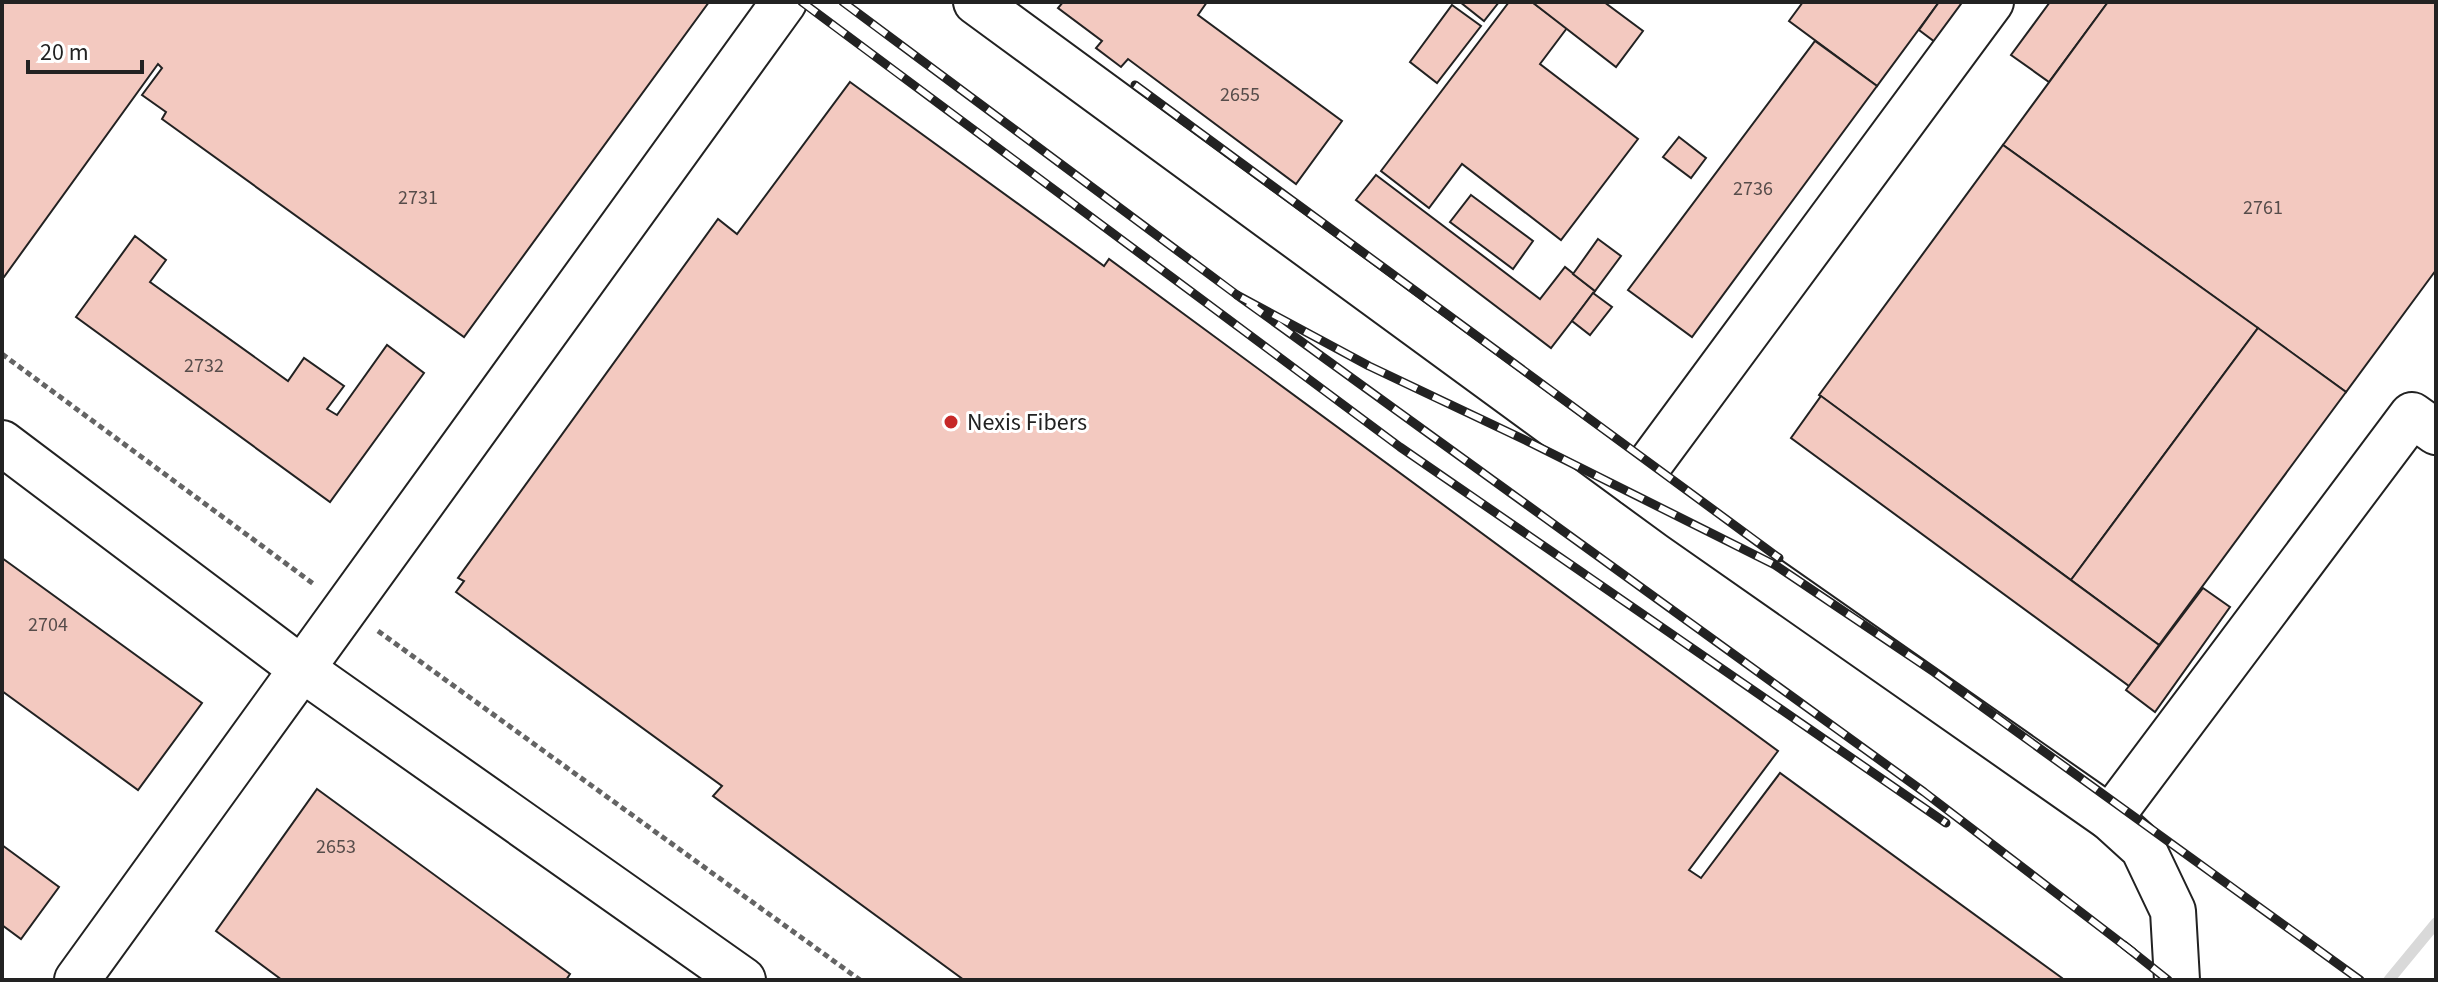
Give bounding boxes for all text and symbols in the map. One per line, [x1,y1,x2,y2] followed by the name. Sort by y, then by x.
[28,24,142,74] scale bar
[40,35,89,70] text: 20 m
[1220,81,1260,109] house number: 2655
[1733,175,1773,203] house number: 2736
[398,184,438,212] house number: 2731
[2243,194,2283,222] house number: 2761
[184,352,224,380] house number: 2732
[967,405,1087,440] place label: Nexis Fibers
[942,413,960,431] marker: Nexis Fibers
[28,611,68,639] house number: 2704
[316,833,356,861] house number: 2653

